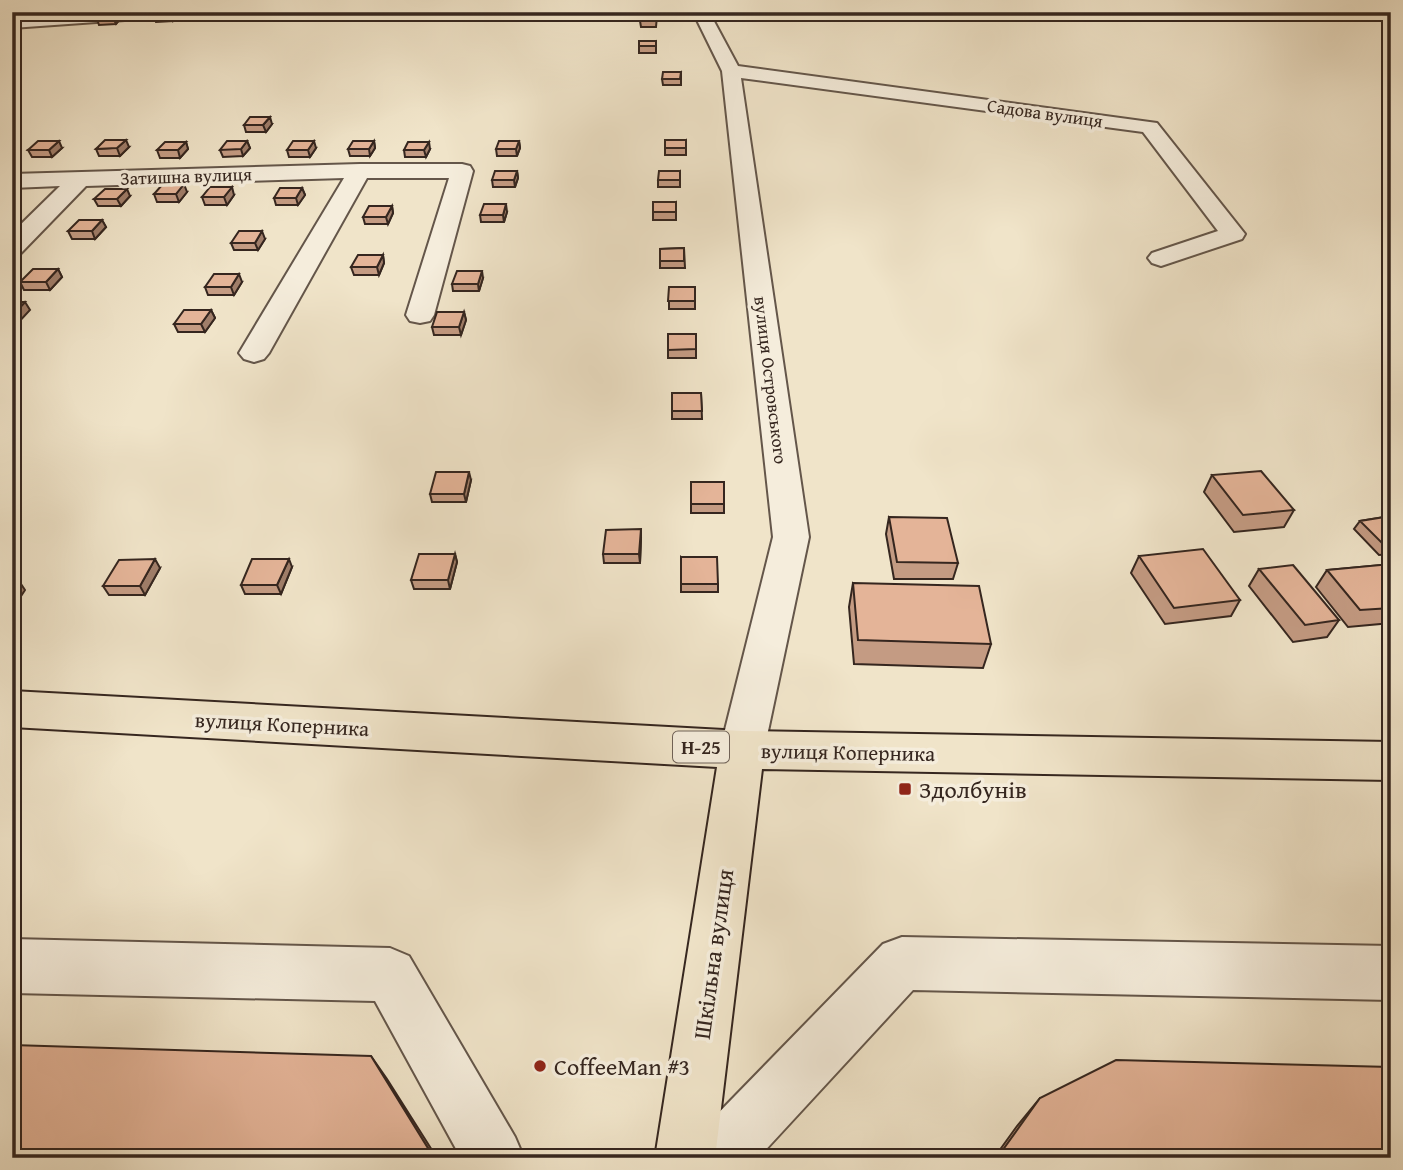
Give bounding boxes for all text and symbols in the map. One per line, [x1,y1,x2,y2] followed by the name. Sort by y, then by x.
[985,92,1105,134] street label: Садова вулиця
[120,160,252,192] street label: Затишна вулиця
[747,294,795,466] street label: вулиця Островського
[194,704,370,744] street label: вулиця Коперника
[673,732,729,762] road number: Н-25
[760,735,936,769] street label: вулиця Коперника
[919,772,1027,807] place label: Здолбунів
[897,781,913,797] marker: Здолбунів
[684,867,742,1041] street label: Шкільна вулиця
[554,1049,690,1084] place label: CoffeeMan #3
[532,1058,548,1074] marker: CoffeeMan #3

